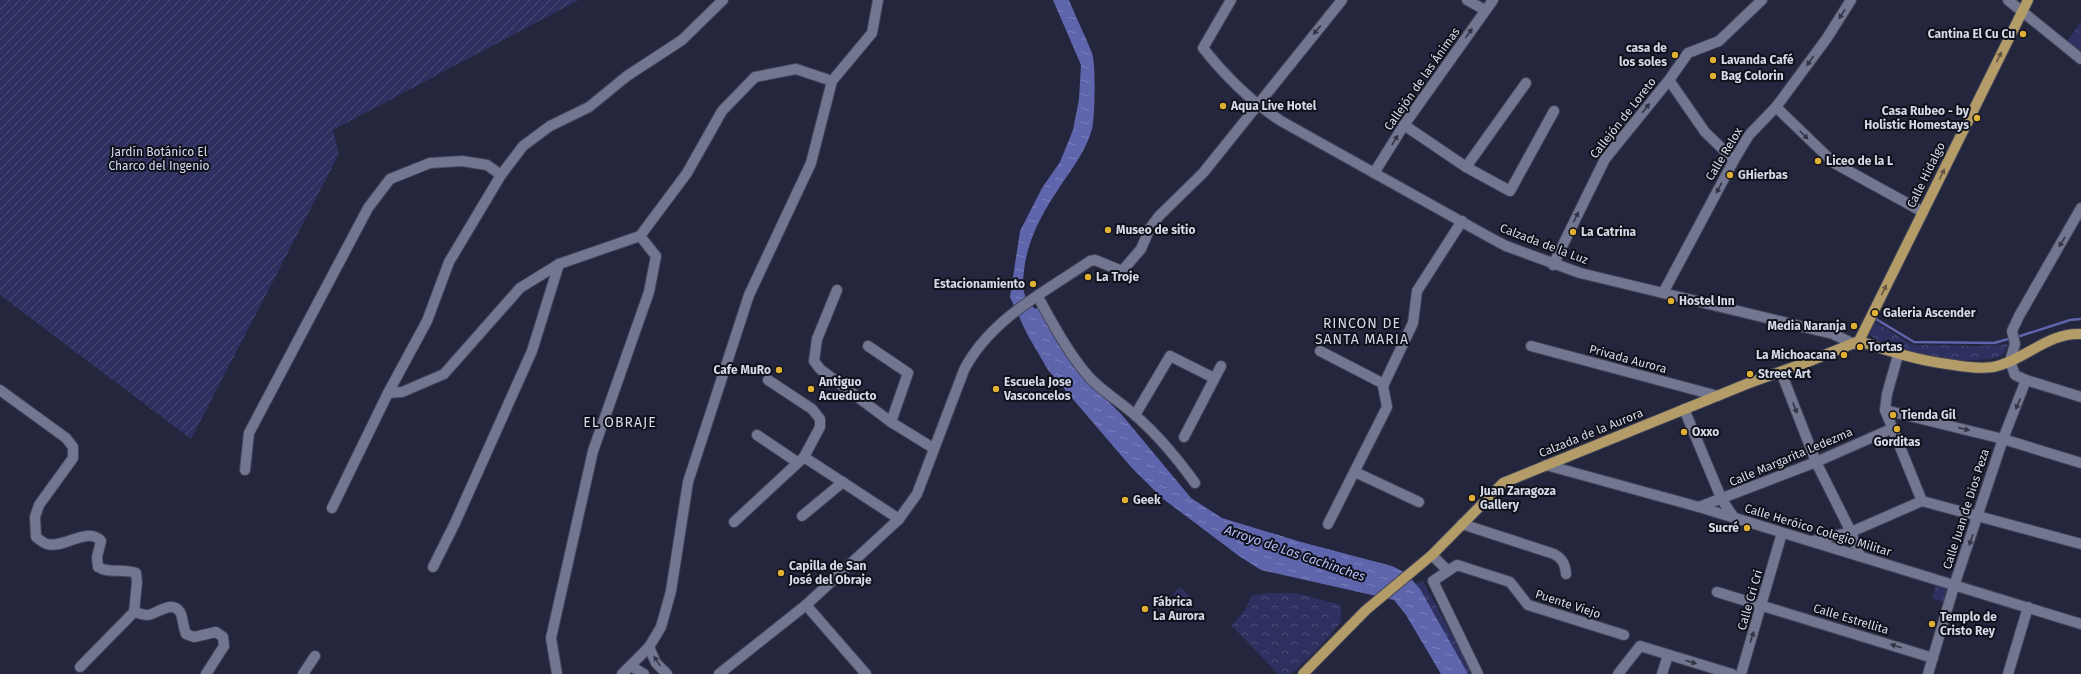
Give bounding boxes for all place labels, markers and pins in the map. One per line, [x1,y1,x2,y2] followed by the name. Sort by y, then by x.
[1928,27,2015,41] place label: Cantina El Cu Cu
[2018,29,2028,39] marker: Cantina El Cu Cu
[1619,41,1667,69] place label: casa de los soles
[1670,50,1680,60] marker: casa de los soles
[1721,53,1794,67] place label: Lavanda Café
[1708,55,1718,65] marker: Lavanda Café
[1721,69,1784,83] place label: Bag Colorin
[1708,71,1718,81] marker: Bag Colorin
[1230,99,1317,113] place label: Aqua Live Hotel
[1218,101,1228,111] marker: Aqua Live Hotel
[1864,104,1970,132] place label: Casa Rubeo - by Holistic Homestays
[1972,113,1982,123] marker: Casa Rubeo - by Holistic Homestays
[1826,154,1893,168] place label: Liceo de la L
[1813,156,1823,166] marker: Liceo de la L
[1738,168,1788,182] place label: GHierbas
[1725,170,1735,180] marker: GHierbas
[1116,223,1195,237] place label: Museo de sitio
[1103,225,1113,235] marker: Museo de sitio
[1581,225,1637,239] place label: La Catrina
[1568,227,1578,237] marker: La Catrina
[1096,270,1139,284] place label: La Troje
[1083,272,1093,282] marker: La Troje
[934,277,1025,291] place label: Estacionamiento
[1028,279,1038,289] marker: Estacionamiento
[1679,294,1735,308] place label: Hostel Inn
[1666,296,1676,306] marker: Hostel Inn
[1883,306,1976,320] place label: Galeria Ascender
[1870,308,1880,318] marker: Galeria Ascender
[1768,319,1846,333] place label: Media Naranja
[1849,321,1859,331] marker: Media Naranja
[1868,340,1903,354] place label: Tortas
[1855,342,1865,352] marker: Tortas
[1756,348,1836,362] place label: La Michoacana
[1839,350,1849,360] marker: La Michoacana
[713,363,771,377] place label: Cafe MuRo
[774,365,784,375] marker: Cafe MuRo
[1758,367,1812,381] place label: Street Art
[1745,369,1755,379] marker: Street Art
[818,375,876,403] place label: Antiguo Acueducto
[1003,375,1072,403] place label: Escuela Jose Vasconcelos
[806,384,816,394] marker: Antiguo Acueducto
[991,384,1001,394] marker: Escuela Jose Vasconcelos
[1901,408,1956,422] place label: Tienda Gil
[1888,410,1898,420] marker: Tienda Gil
[1892,424,1902,434] marker: Gorditas
[1692,425,1719,439] place label: Oxxo
[1679,427,1689,437] marker: Oxxo
[1874,435,1920,449] place label: Gorditas
[1479,484,1556,512] place label: Juan Zaragoza Gallery
[1133,493,1161,507] place label: Geek
[1467,493,1477,503] marker: Juan Zaragoza Gallery
[1120,495,1130,505] marker: Geek
[1708,521,1739,535] place label: Sucré
[1742,523,1752,533] marker: Sucré
[788,559,872,587] place label: Capilla de San José del Obraje
[776,568,786,578] marker: Capilla de San José del Obraje
[1153,595,1205,623] place label: Fábrica La Aurora
[1140,604,1150,614] marker: Fábrica La Aurora
[1940,610,1997,638] place label: Templo de Cristo Rey
[1927,619,1937,629] marker: Templo de Cristo Rey

